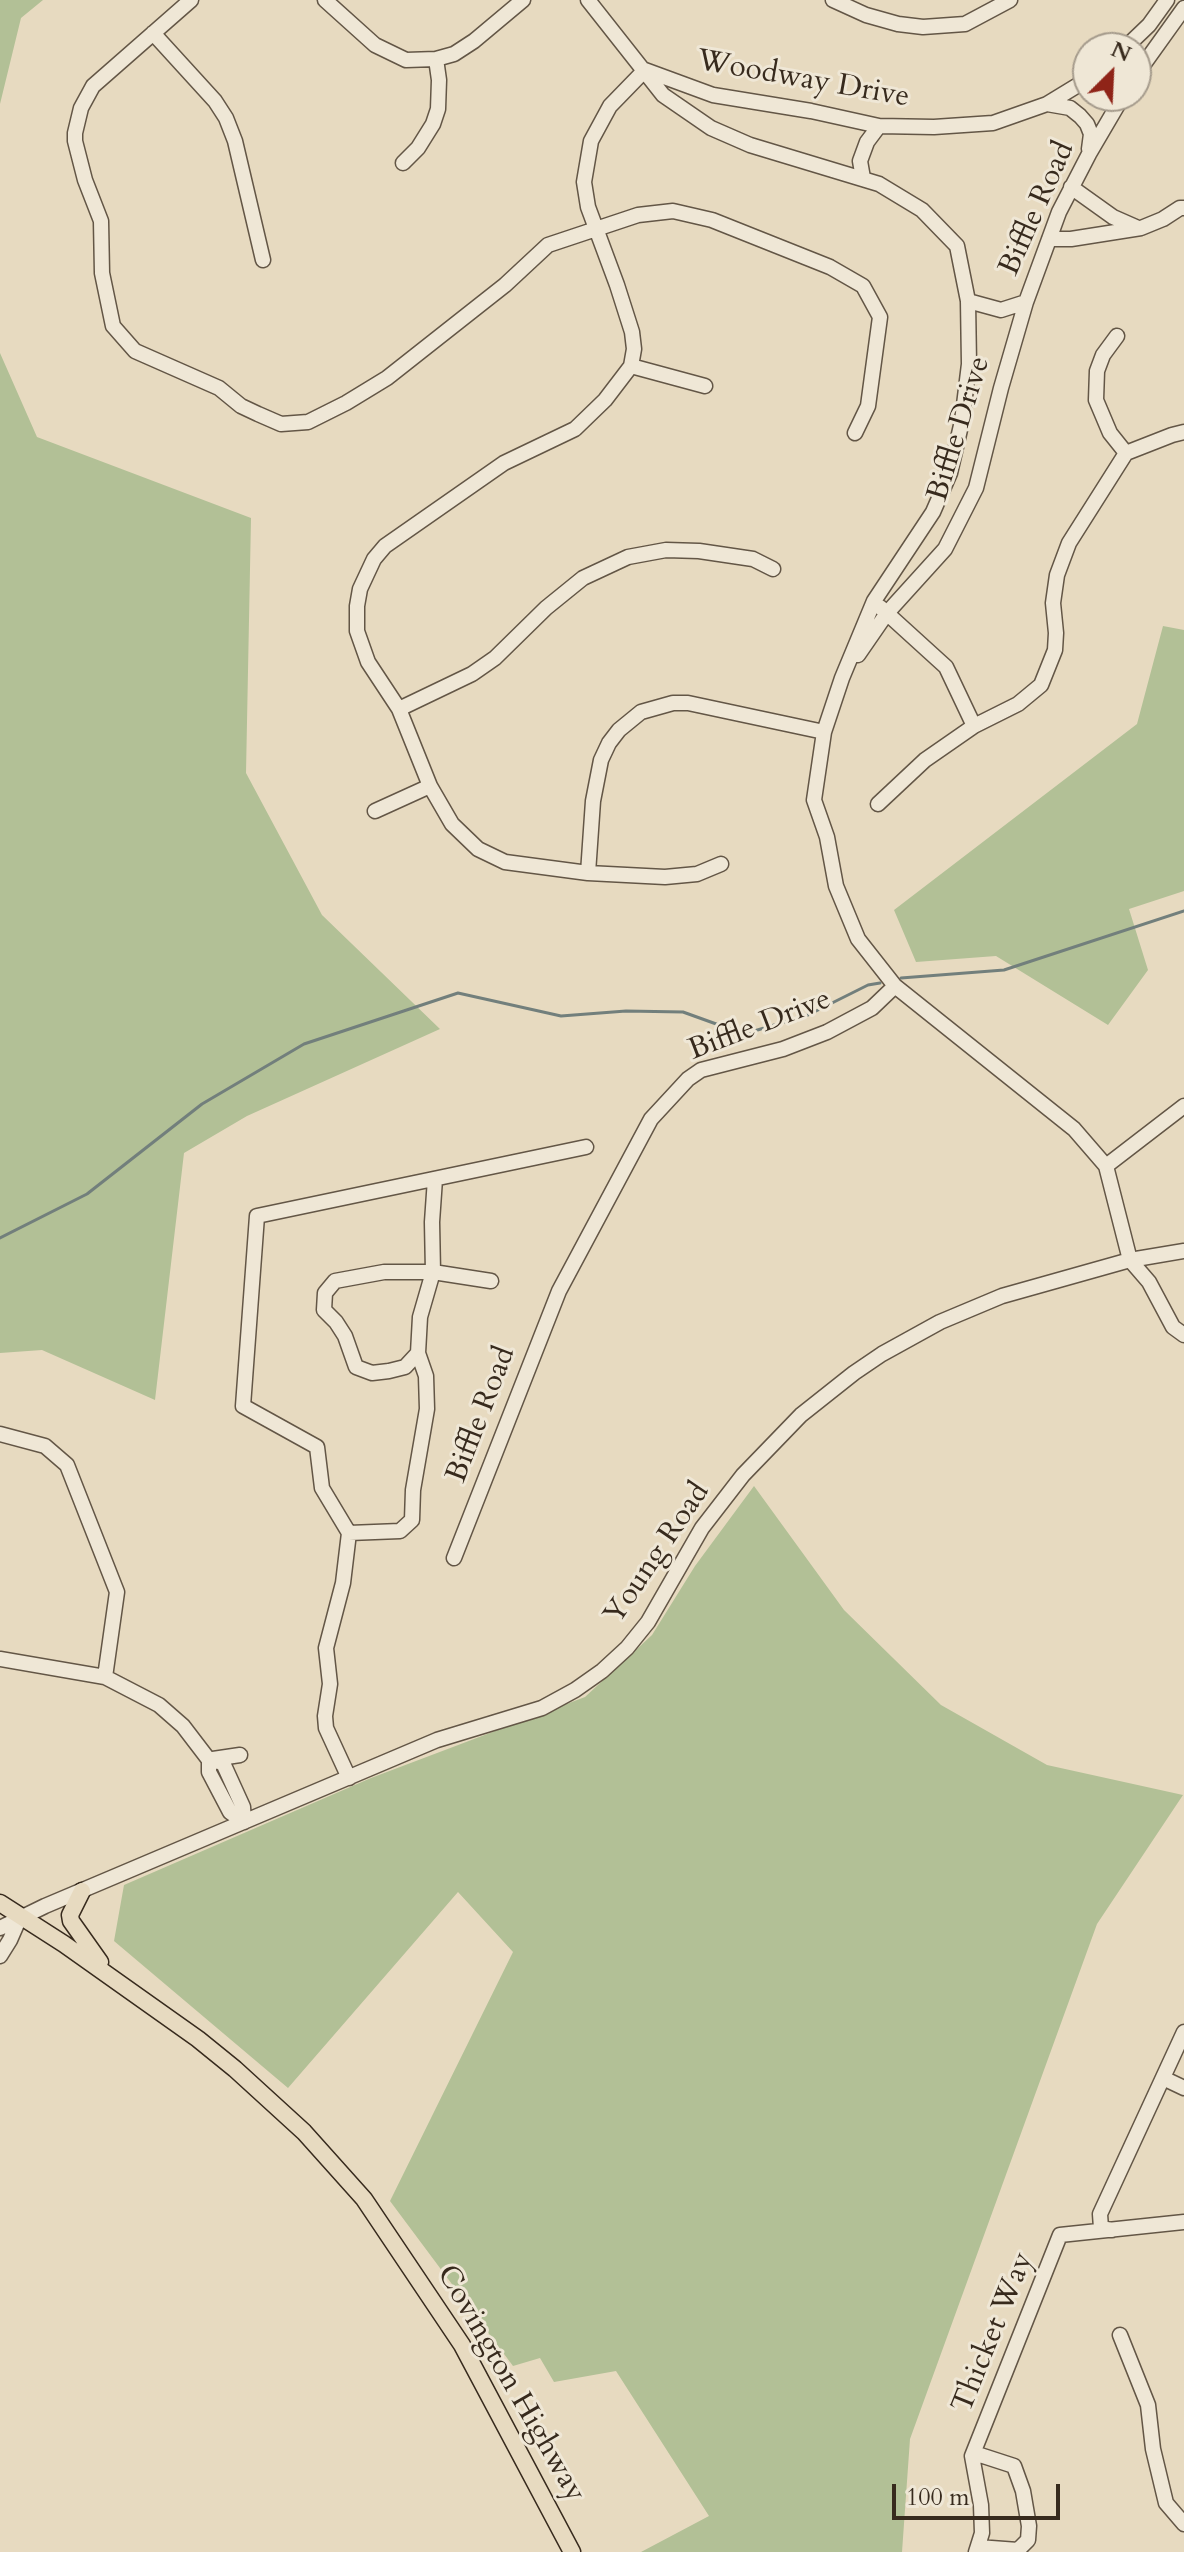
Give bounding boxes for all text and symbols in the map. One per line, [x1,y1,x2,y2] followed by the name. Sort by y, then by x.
[1072,32,1152,112] north arrow
[1106,34,1136,69] text: N
[694,44,912,116] street label: Woodway Drive
[993,136,1083,282] street label: Biffle Road
[921,352,999,506] street label: Biffle Drive
[684,982,836,1070] street label: Biffle Drive
[440,1342,524,1488] street label: Biffle Road
[598,1476,718,1632] street label: Young Road
[946,2248,1042,2418] street label: Thicket Way
[428,2259,592,2509] street label: Covington Highway
[896,2468,1064,2518] scale bar
[906,2481,970,2514] text: 100 m

